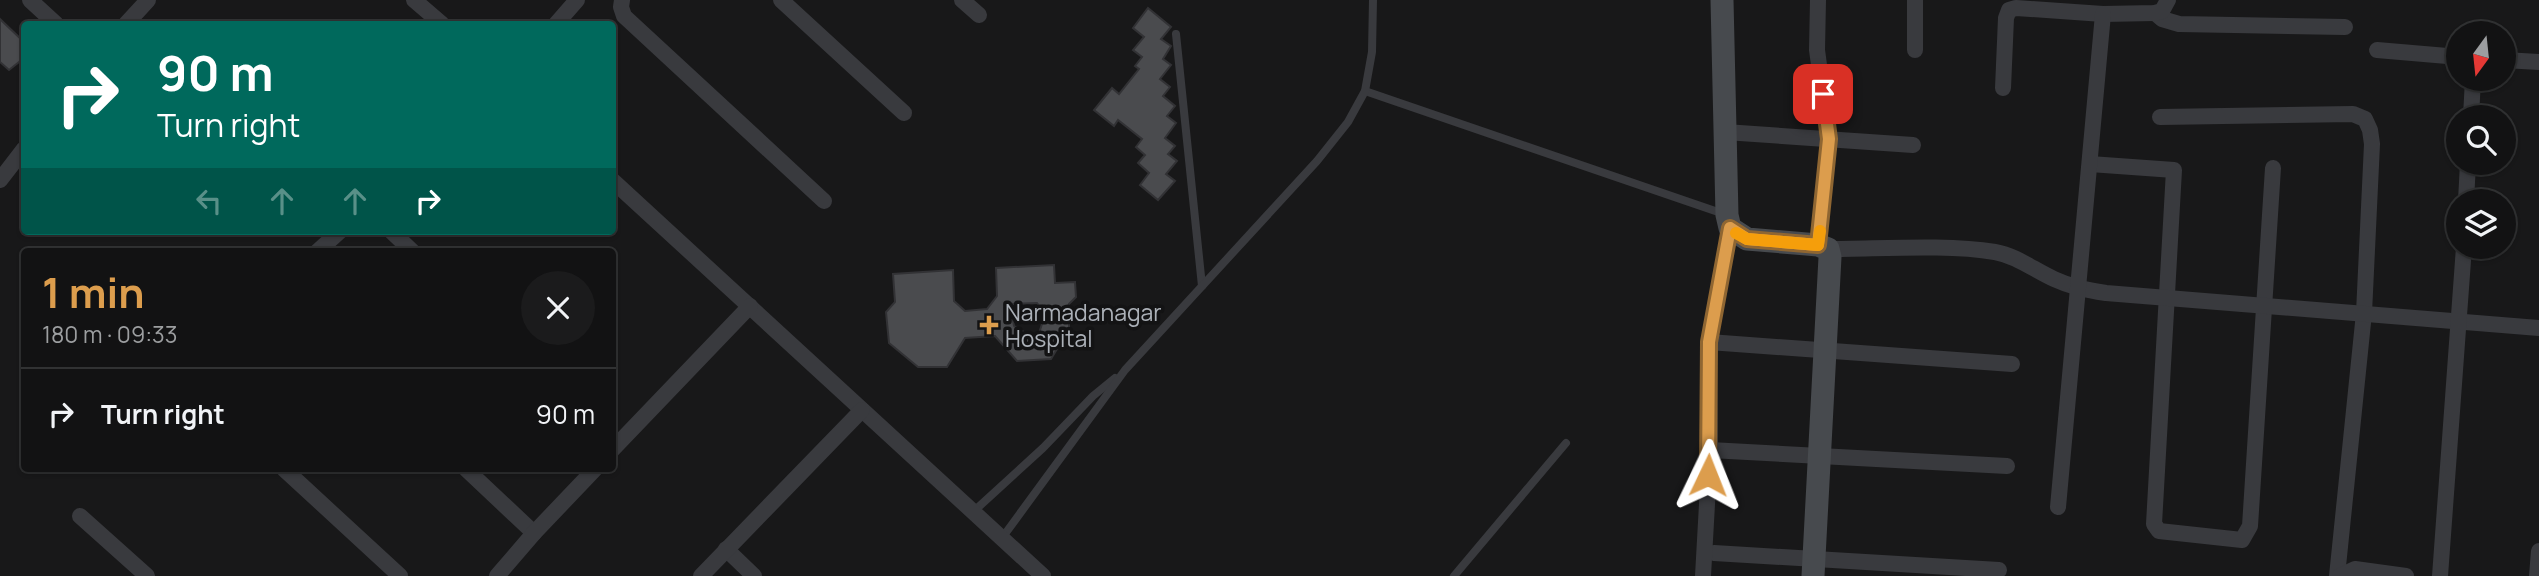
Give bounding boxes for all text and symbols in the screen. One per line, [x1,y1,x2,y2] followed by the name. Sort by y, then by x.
[2446,21,2516,91] north arrow
[2446,21,2516,259] map controls
[157,39,274,106] text: 90 m
[42,49,133,140] icon: right
[1793,64,1853,124] pin
[1804,75,1842,113] icon: arrive
[157,103,300,147] text: Turn right
[2446,105,2516,175] button: search
[190,182,228,220] icon: left
[263,182,301,220] icon: ahead
[336,182,374,220] icon: ahead
[409,182,447,220] icon: right
[2446,189,2516,259] button: layers
[42,263,145,321] text: 1 min
[521,271,595,345] button: close
[1005,296,1162,354] place label: Narmadanagar Hospital
[979,315,999,335] marker: Narmadanagar Hospital
[42,318,177,350] text: 180 m · 09:33
[42,395,80,433] icon: right
[101,396,225,432] text: Turn right
[536,396,595,432] text: 90 m
[1671,438,1745,512] position arrow

